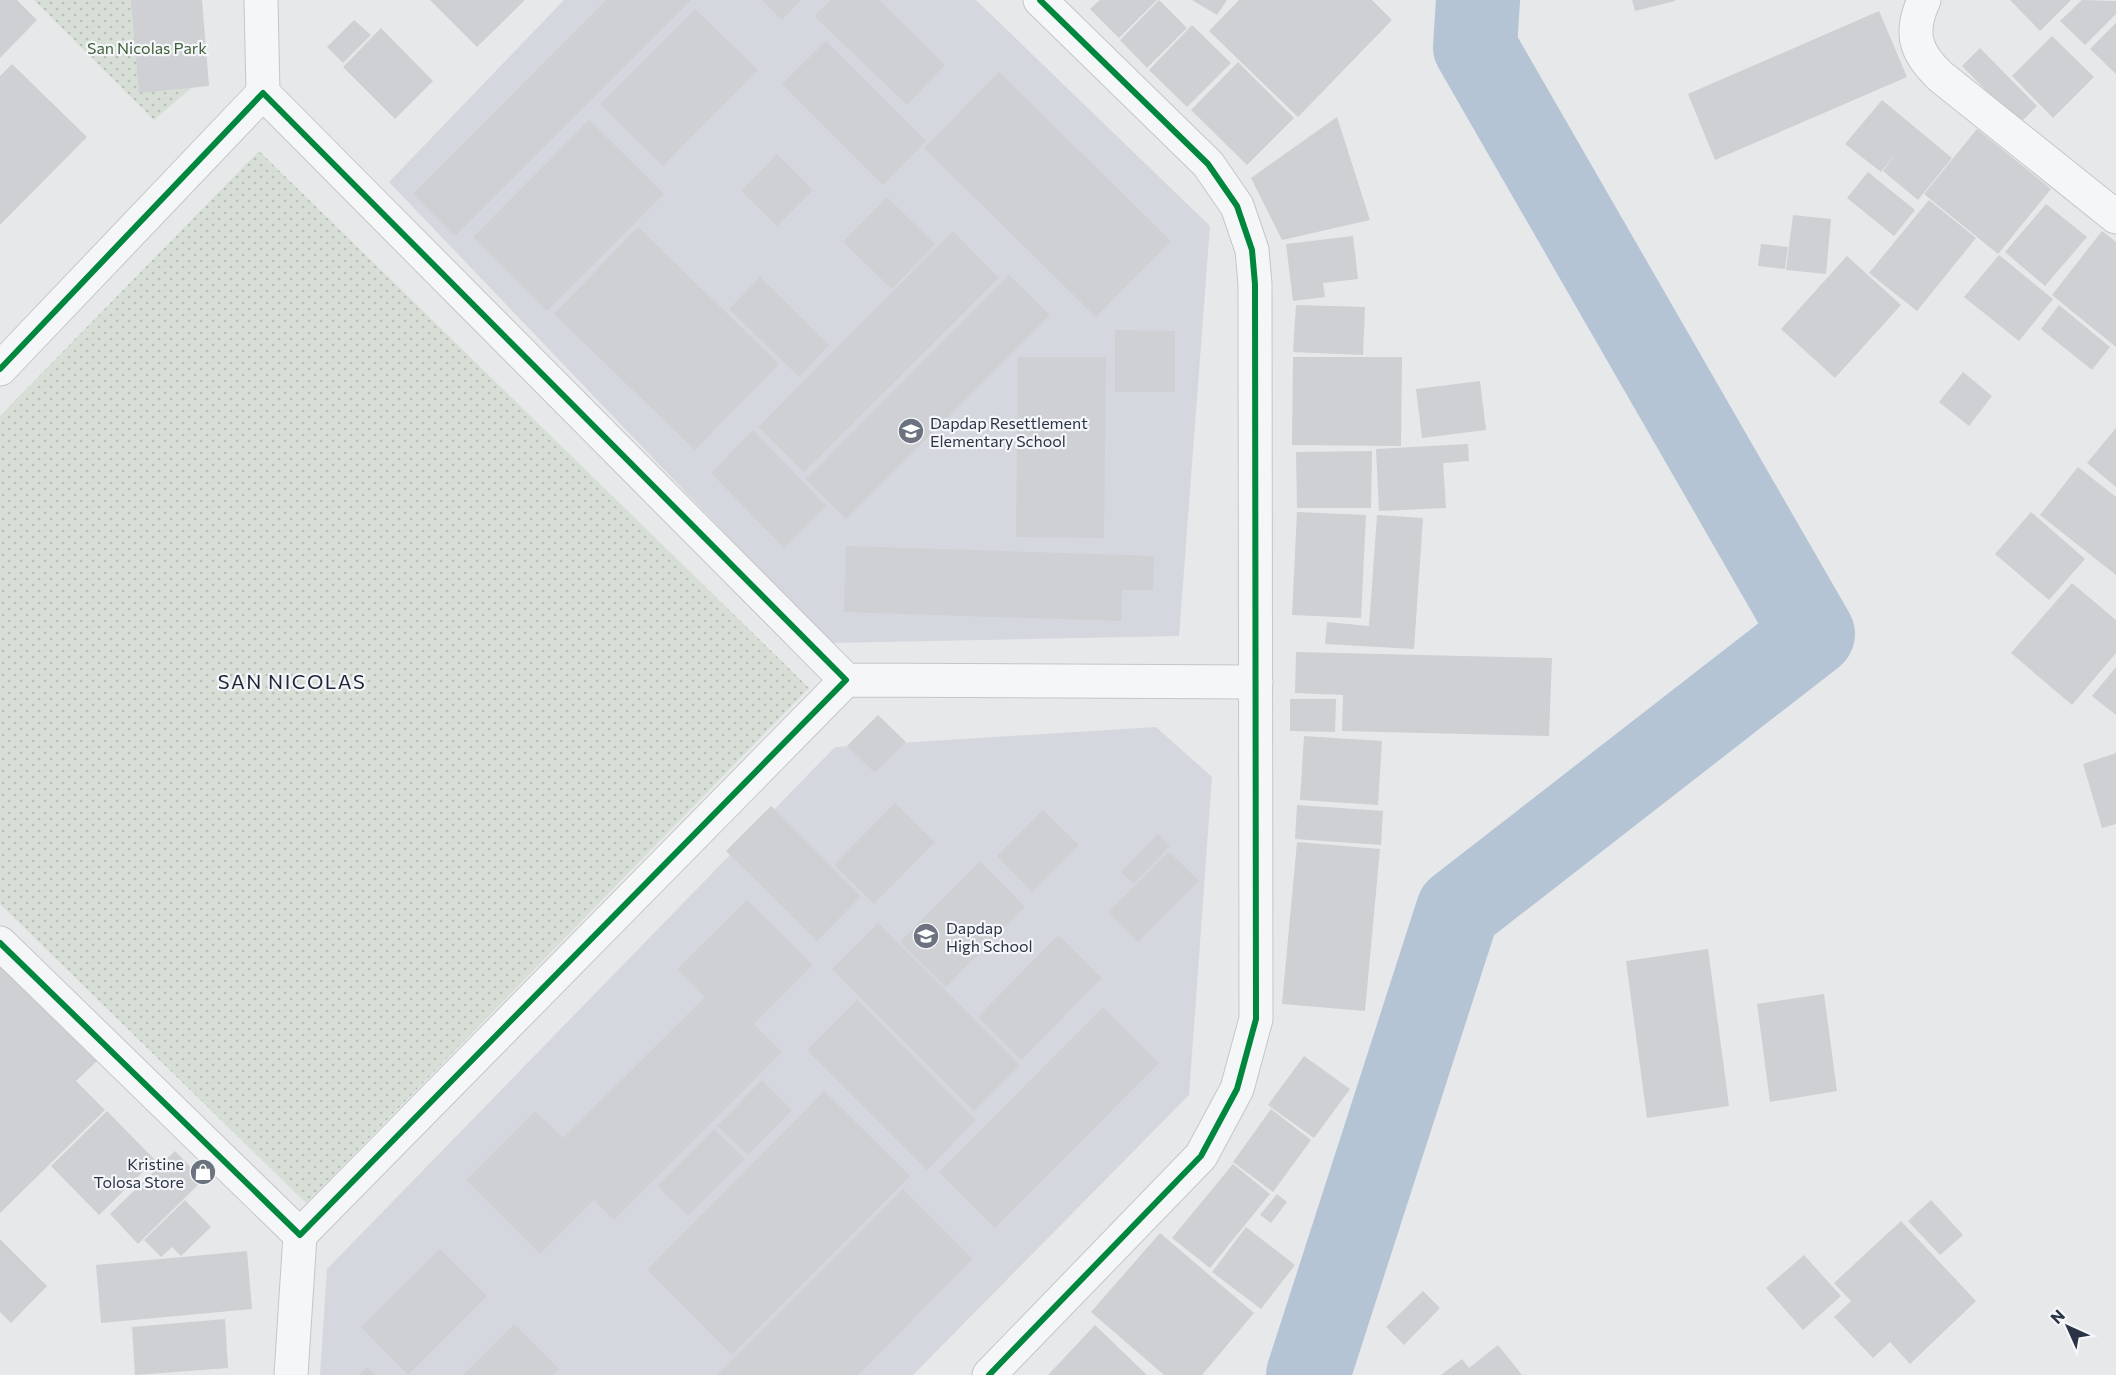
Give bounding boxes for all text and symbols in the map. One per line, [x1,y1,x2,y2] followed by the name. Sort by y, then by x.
[87,38,207,57] park label: San Nicolas Park
[930,413,1088,450] place label: Dapdap Resettlement Elementary School
[896,416,926,446] school or university icon: Dapdap Resettlement Elementary School
[218,669,366,693] district label: SAN NICOLAS
[946,918,1033,955] place label: Dapdap High School
[911,921,941,951] school or university icon: Dapdap High School
[93,1154,184,1191] place label: Kristine Tolosa Store
[188,1157,218,1187] shop icon: Kristine Tolosa Store
[2038,1297,2098,1357] north arrow
[2046,1305,2068,1327] text: N

